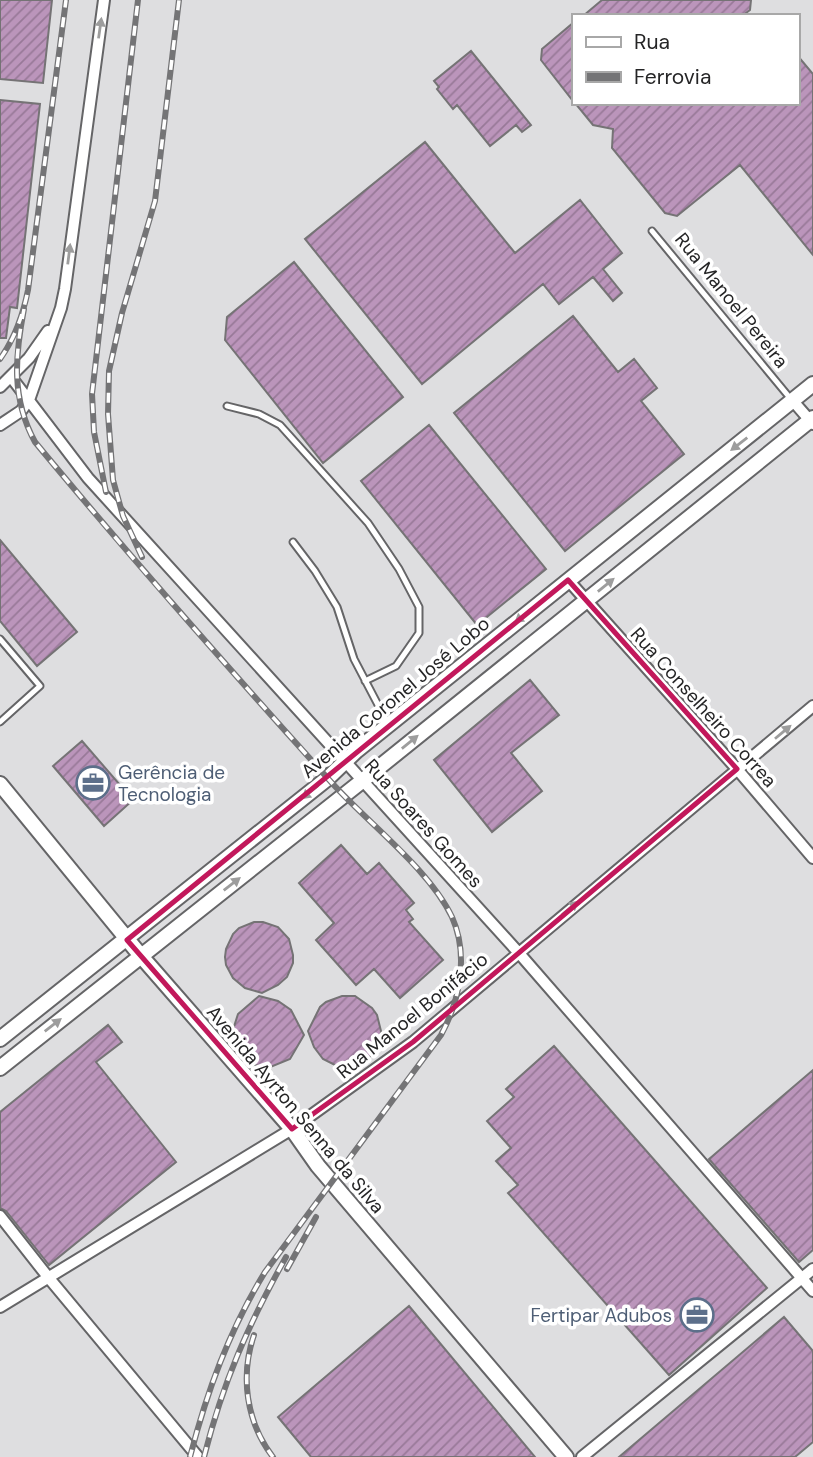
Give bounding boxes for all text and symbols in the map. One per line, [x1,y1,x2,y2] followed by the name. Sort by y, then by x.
[572,14,799,105] legend
[94,17,105,39] one-way arrow
[634,28,670,56] text: Rua
[634,63,711,91] text: Ferrovia
[669,228,794,373] street label: Rua Manoel Pereira
[64,242,75,264] one-way arrow
[730,436,748,450] one-way arrow
[598,578,615,593] one-way arrow
[514,609,532,623] one-way arrow
[296,611,495,784] street label: Avenida Coronel José Lobo
[625,622,782,793] street label: Rua Conselheiro Correa
[774,724,792,739] one-way arrow
[400,735,418,750] one-way arrow
[359,754,488,893] street label: Rua Soares Gomes
[118,760,225,807] place label: Gerência de Tecnologia
[74,764,112,802] office icon: Gerência de Tecnologia
[301,785,319,799] one-way arrow
[223,877,240,892] one-way arrow
[562,901,579,916] one-way arrow
[332,947,493,1084] street label: Rua Manoel Bonifácio
[201,1000,390,1219] street label: Avenida Ayrton Senna da Silva
[44,1018,62,1033] one-way arrow
[678,1296,716,1334] office icon: Fertipar Adubos
[530,1303,672,1328] place label: Fertipar Adubos

